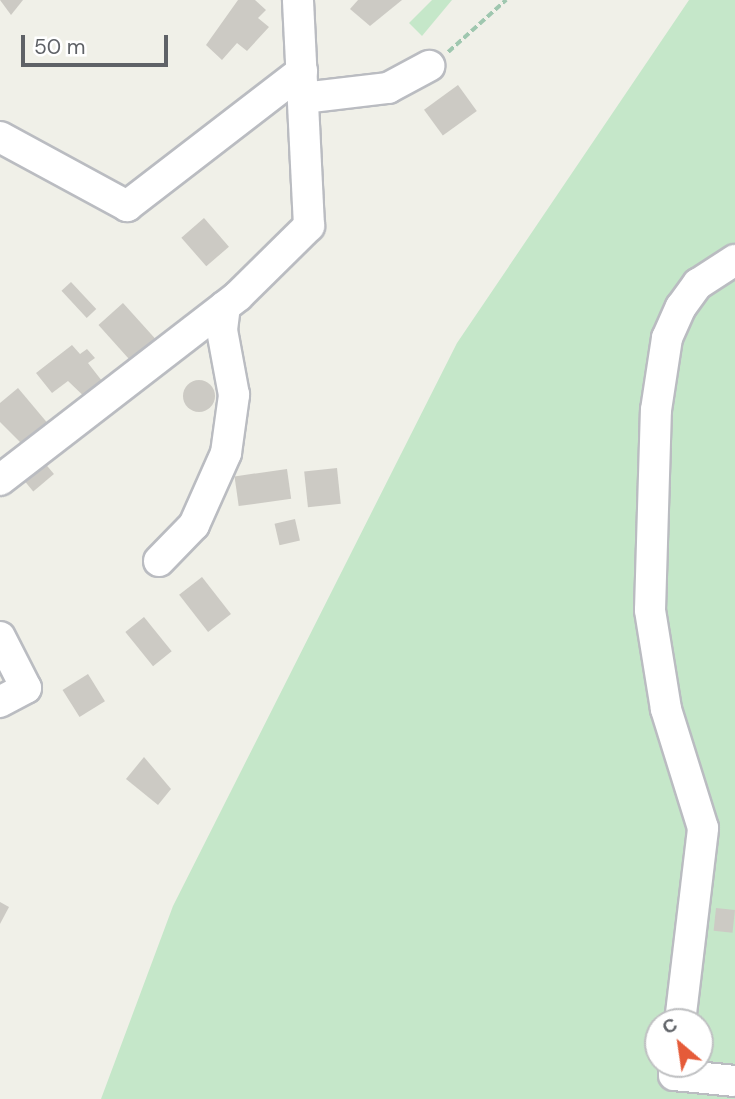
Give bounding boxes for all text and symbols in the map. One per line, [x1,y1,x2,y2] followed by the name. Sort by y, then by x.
[24,21,172,65] scale bar
[34,33,85,61] text: 50 m
[644,1008,714,1078] north arrow
[657,1012,682,1040] text: С

